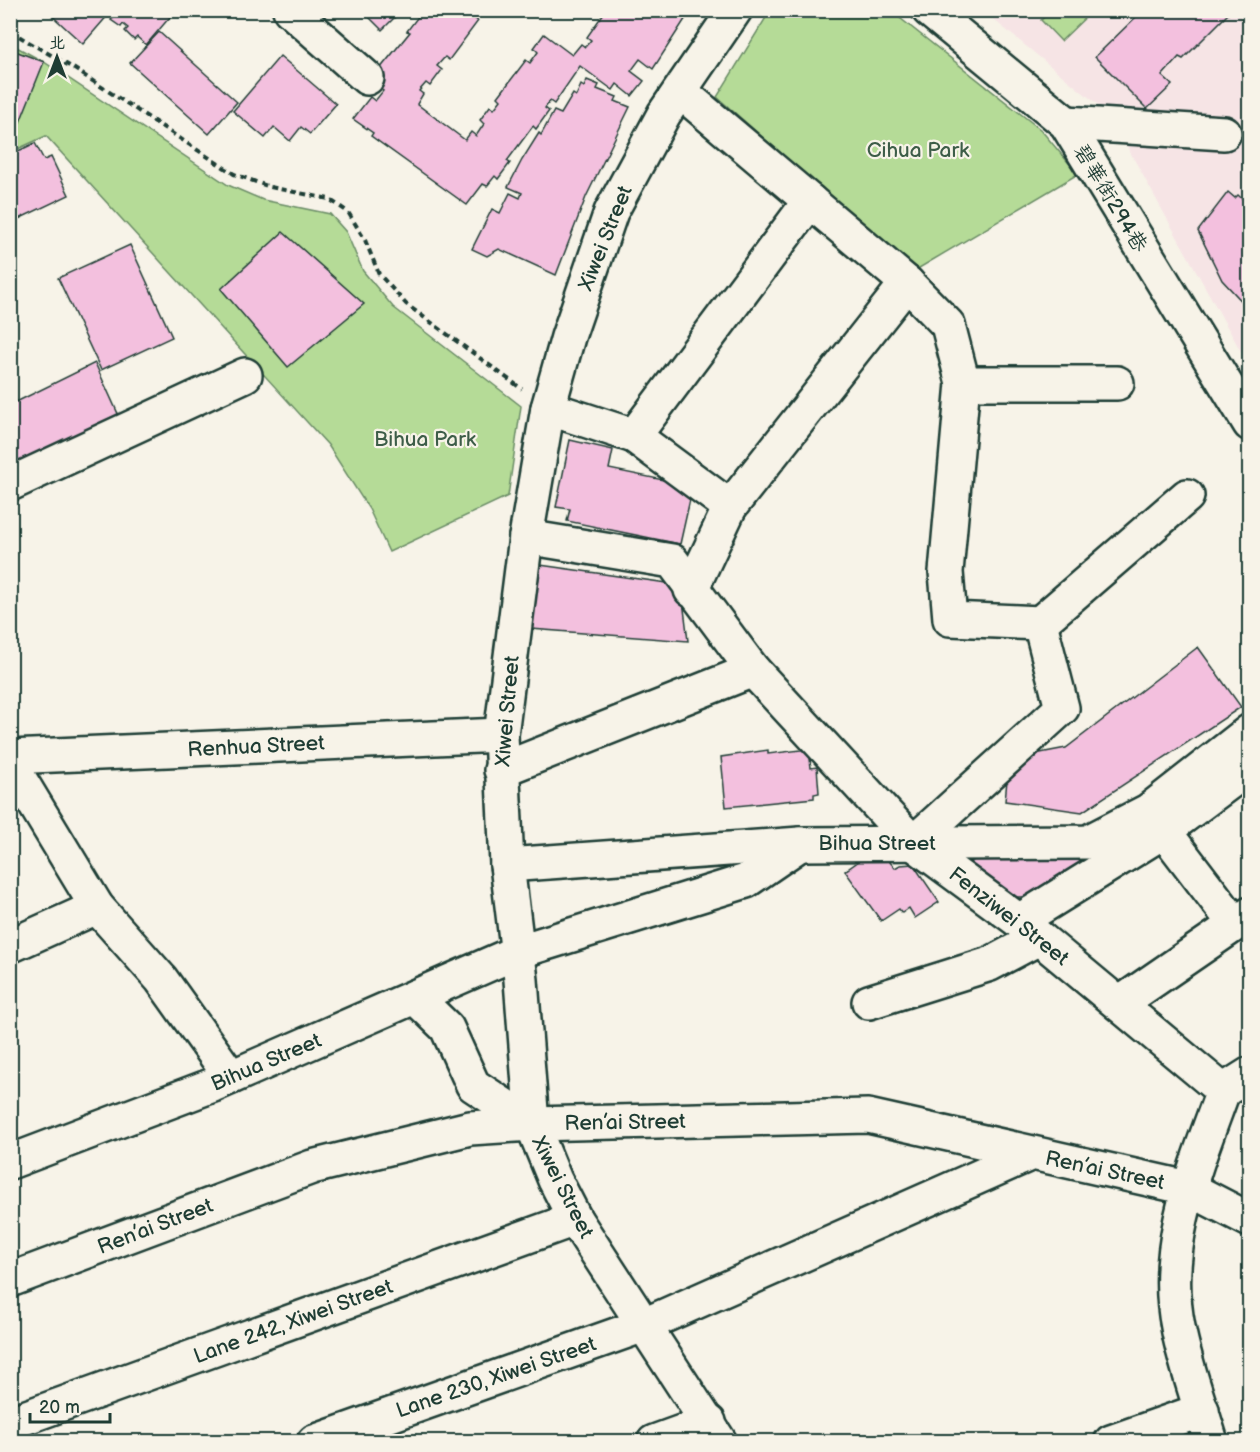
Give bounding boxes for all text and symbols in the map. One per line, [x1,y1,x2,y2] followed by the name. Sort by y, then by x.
[27,27,87,87] north arrow
[49,34,65,53] text: 北
[867,138,970,163] park label: Cihua Park
[1069,140,1153,257] street label: 碧華街294巷
[573,182,638,295] street label: Xiwei Street
[374,427,477,452] park label: Bihua Park
[490,654,525,768] street label: Xiwei Street
[187,730,326,763] street label: Renhua Street
[818,831,936,856] street label: Bihua Street
[944,862,1074,971] street label: Fenziwei Street
[207,1028,326,1097] street label: Bihua Street
[564,1109,686,1136] street label: Ren’ai Street
[526,1131,599,1243] street label: Xiwei Street
[1043,1146,1167,1195] street label: Ren’ai Street
[94,1193,217,1260] street label: Ren’ai Street
[190,1274,397,1369] street label: Lane 242, Xiwei Street
[393,1331,600,1423] street label: Lane 230, Xiwei Street
[30,1386,110,1424] scale bar
[39,1397,80,1418] text: 20 m

